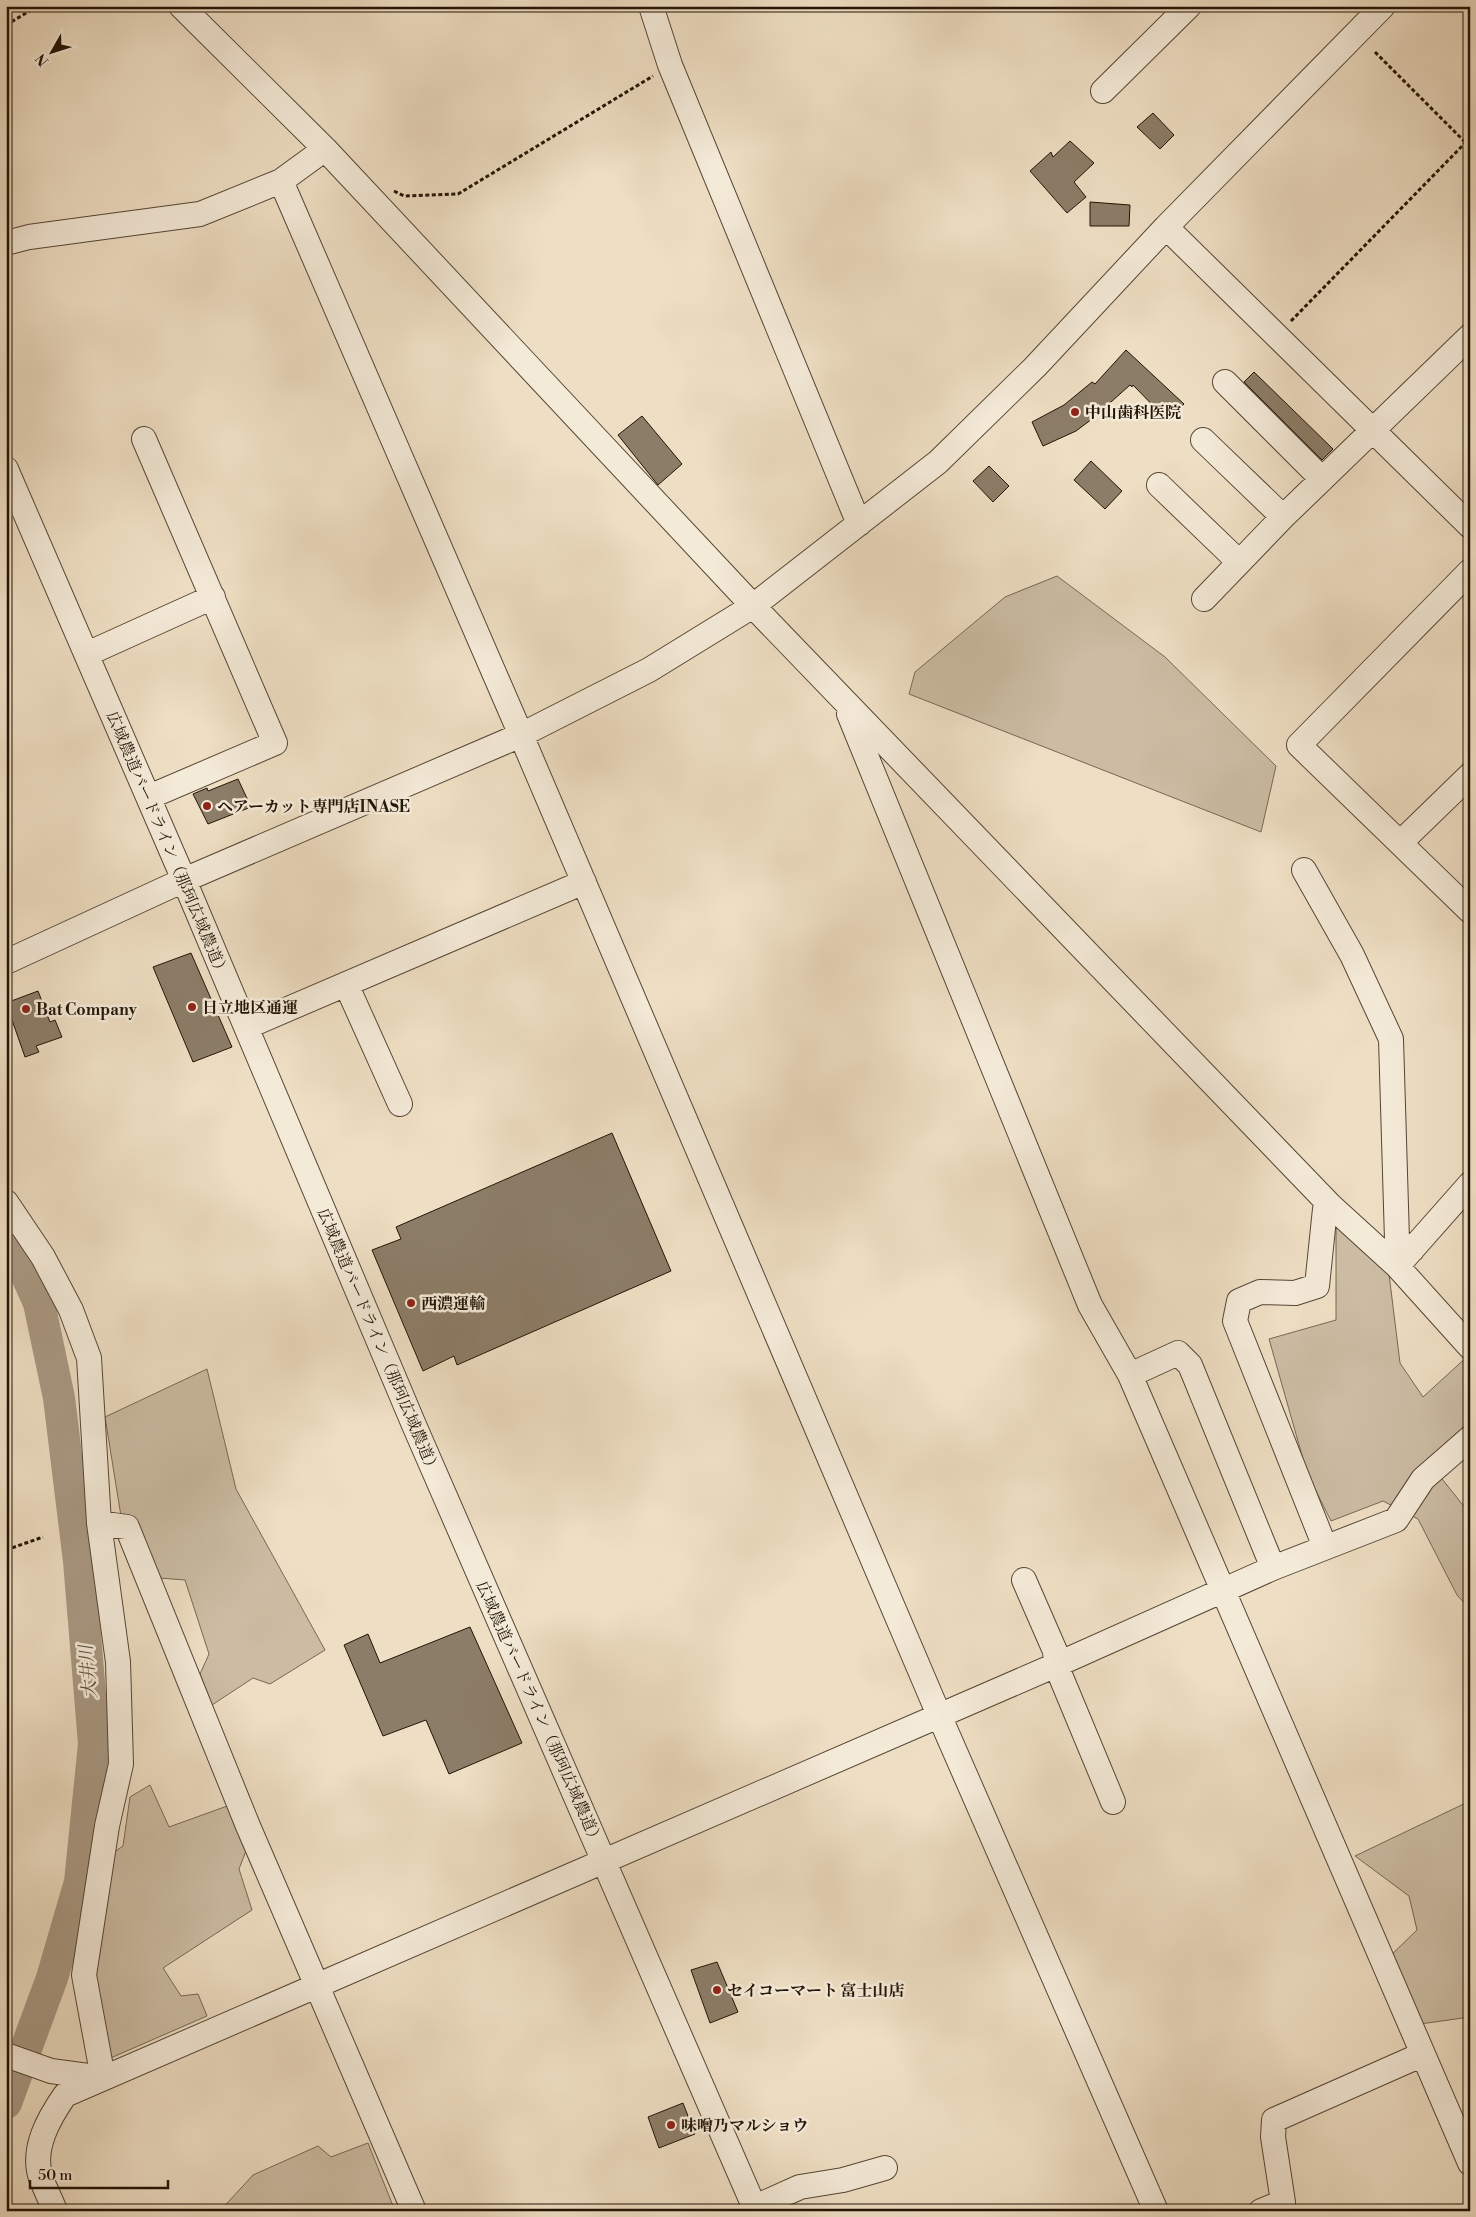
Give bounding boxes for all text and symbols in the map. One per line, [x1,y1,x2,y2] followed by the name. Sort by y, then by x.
[28,28,78,78] north arrow
[32,50,53,70] text: N
[1085,403,1181,423] place label: 中山歯科医院
[1069,406,1081,418] marker: 中山歯科医院
[102,708,232,981] street label: 広域農道バードライン（那珂広域農道）
[217,797,410,817] place label: ヘアーカット専門店INASE
[201,800,213,812] marker: ヘアーカット専門店INASE
[202,998,298,1018] place label: 日立地区通運
[36,1000,138,1020] place label: Bat Company
[186,1001,198,1013] marker: 日立地区通運
[20,1003,32,1015] marker: Bat Company
[313,1205,443,1478] street label: 広域農道バードライン（那珂広域農道）
[421,1294,486,1314] place label: 西濃運輸
[405,1297,417,1309] marker: 西濃運輸
[471,1578,607,1849] street label: 広域農道バードライン（那珂広域農道）
[75,1642,102,1700] water label: 大井川
[727,1981,904,2001] place label: セイコーマート 富士山店
[711,1984,723,1996] marker: セイコーマート 富士山店
[681,2116,808,2136] place label: 味噌乃マルショウ
[665,2119,677,2131] marker: 味噌乃マルショウ
[30,2157,168,2189] scale bar
[38,2166,72,2185] text: 50 m

